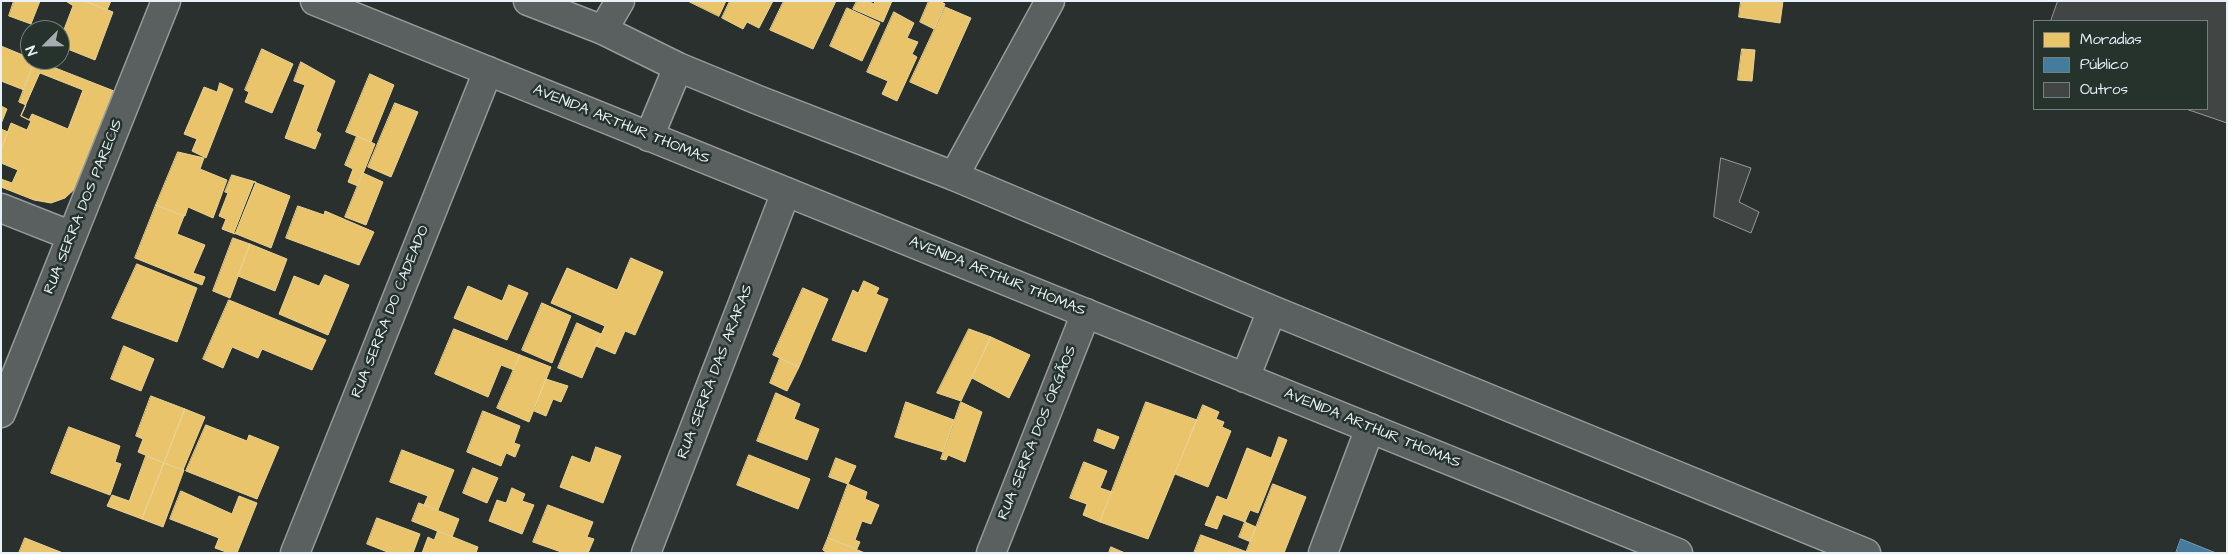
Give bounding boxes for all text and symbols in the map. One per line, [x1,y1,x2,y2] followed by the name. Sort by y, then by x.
[20,20,70,70] north arrow
[2033,20,2208,110] legend
[2080,29,2142,50] text: Moradias
[21,43,43,58] text: N
[2080,54,2128,75] text: Público
[2080,79,2128,100] text: Outros
[530,81,712,169] street label: AVENIDA ARTHUR THOMAS
[41,117,127,297] street label: RUA SERRA DOS PARECIS
[348,223,434,401] street label: RUA SERRA DO CADEADO
[906,233,1088,321] street label: AVENIDA ARTHUR THOMAS
[674,282,758,462] street label: RUA SERRA DAS ARARAS
[995,343,1081,523] street label: RUA SERRA DOS ÓRGÃOS
[1281,385,1463,473] street label: AVENIDA ARTHUR THOMAS

